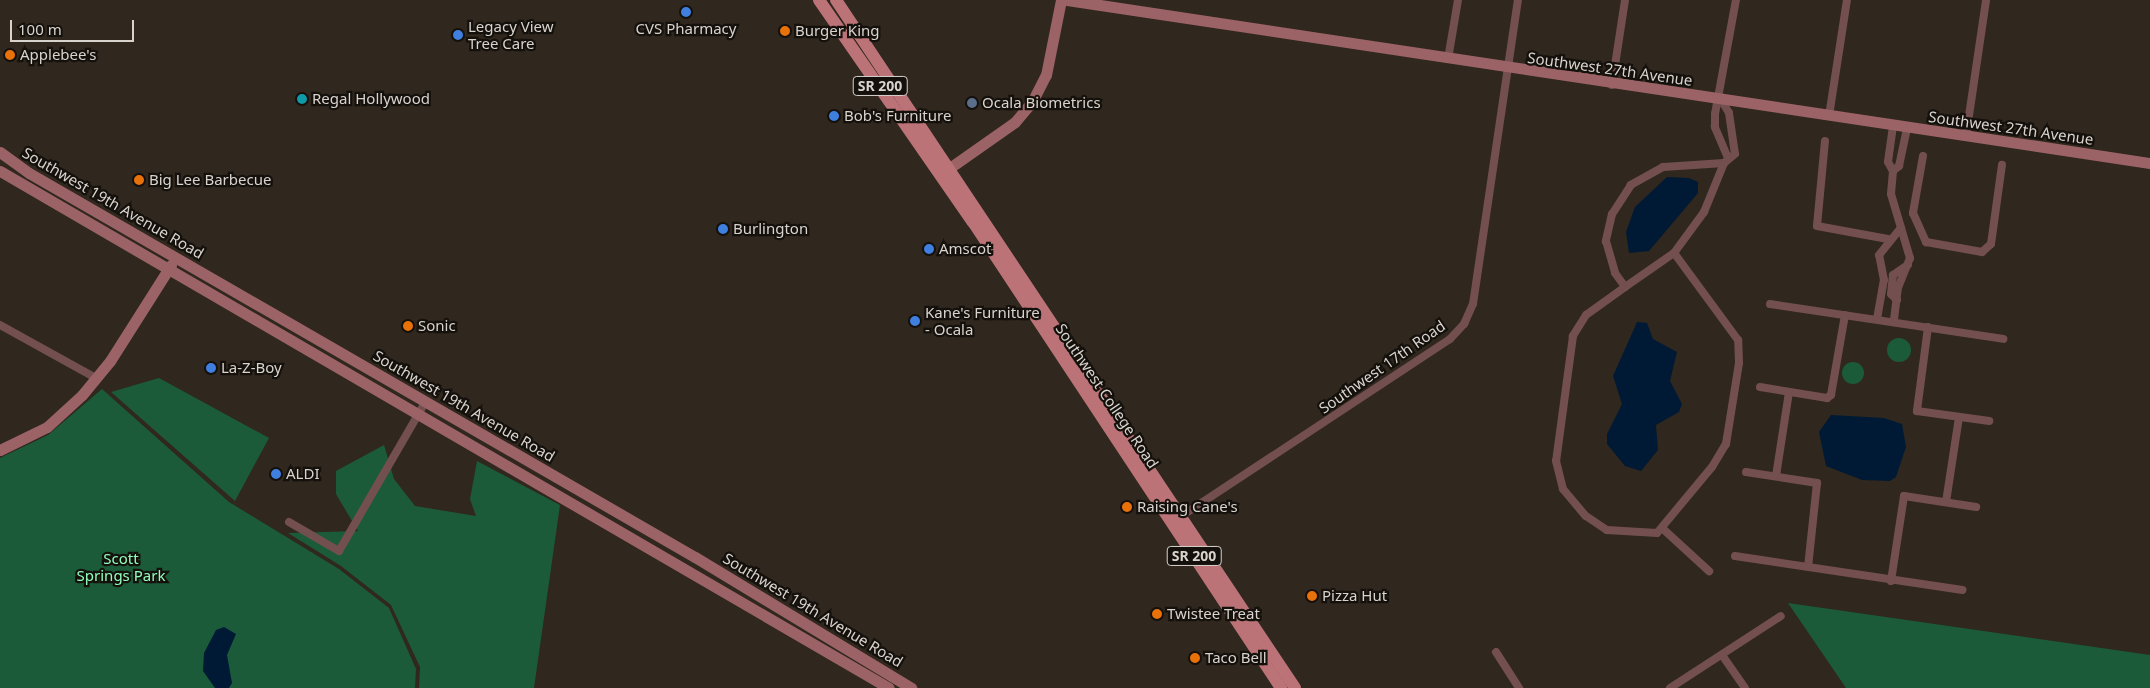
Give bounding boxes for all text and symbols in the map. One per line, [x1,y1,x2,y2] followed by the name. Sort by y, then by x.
[680,6,692,18] marker: CVS Pharmacy
[12,10,136,42] scale bar
[468,17,554,52] place label: Legacy View Tree Care
[18,19,62,39] text: 100 m
[636,20,736,38] place label: CVS Pharmacy
[795,22,879,40] place label: Burger King
[779,25,791,37] marker: Burger King
[452,29,464,41] marker: Legacy View Tree Care
[20,46,96,64] place label: Applebee's
[4,49,16,61] marker: Applebee's
[1526,49,1694,89] street label: Southwest 27th Avenue
[852,74,908,98] road number: SR 200
[312,90,430,108] place label: Regal Hollywood
[296,93,308,105] marker: Regal Hollywood
[982,94,1101,112] place label: Ocala Biometrics
[966,97,978,109] marker: Ocala Biometrics
[844,107,951,125] place label: Bob's Furniture
[1927,108,2095,148] street label: Southwest 27th Avenue
[828,110,840,122] marker: Bob's Furniture
[19,144,207,262] street label: Southwest 19th Avenue Road
[149,171,271,189] place label: Big Lee Barbecue
[133,174,145,186] marker: Big Lee Barbecue
[733,220,808,238] place label: Burlington
[717,223,729,235] marker: Burlington
[939,240,991,258] place label: Amscot
[923,243,935,255] marker: Amscot
[925,303,1040,338] place label: Kane's Furniture - Ocala
[909,315,921,327] marker: Kane's Furniture - Ocala
[418,317,456,335] place label: Sonic
[1315,317,1449,417] street label: Southwest 17th Road
[402,320,414,332] marker: Sonic
[1052,320,1162,472] street label: Southwest College Road
[370,347,558,465] street label: Southwest 19th Avenue Road
[221,359,282,377] place label: La-Z-Boy
[205,362,217,374] marker: La-Z-Boy
[286,465,319,483] place label: ALDI
[270,468,282,480] marker: ALDI
[1137,498,1238,516] place label: Raising Cane's
[1121,501,1133,513] marker: Raising Cane's
[1166,544,1222,568] road number: SR 200
[77,549,165,584] park label: Scott Springs Park
[720,549,906,671] street label: Southwest 19th Avenue Road
[1322,587,1387,605] place label: Pizza Hut
[1306,590,1318,602] marker: Pizza Hut
[1167,605,1260,623] place label: Twistee Treat
[1151,608,1163,620] marker: Twistee Treat
[1205,649,1267,667] place label: Taco Bell
[1189,652,1201,664] marker: Taco Bell

